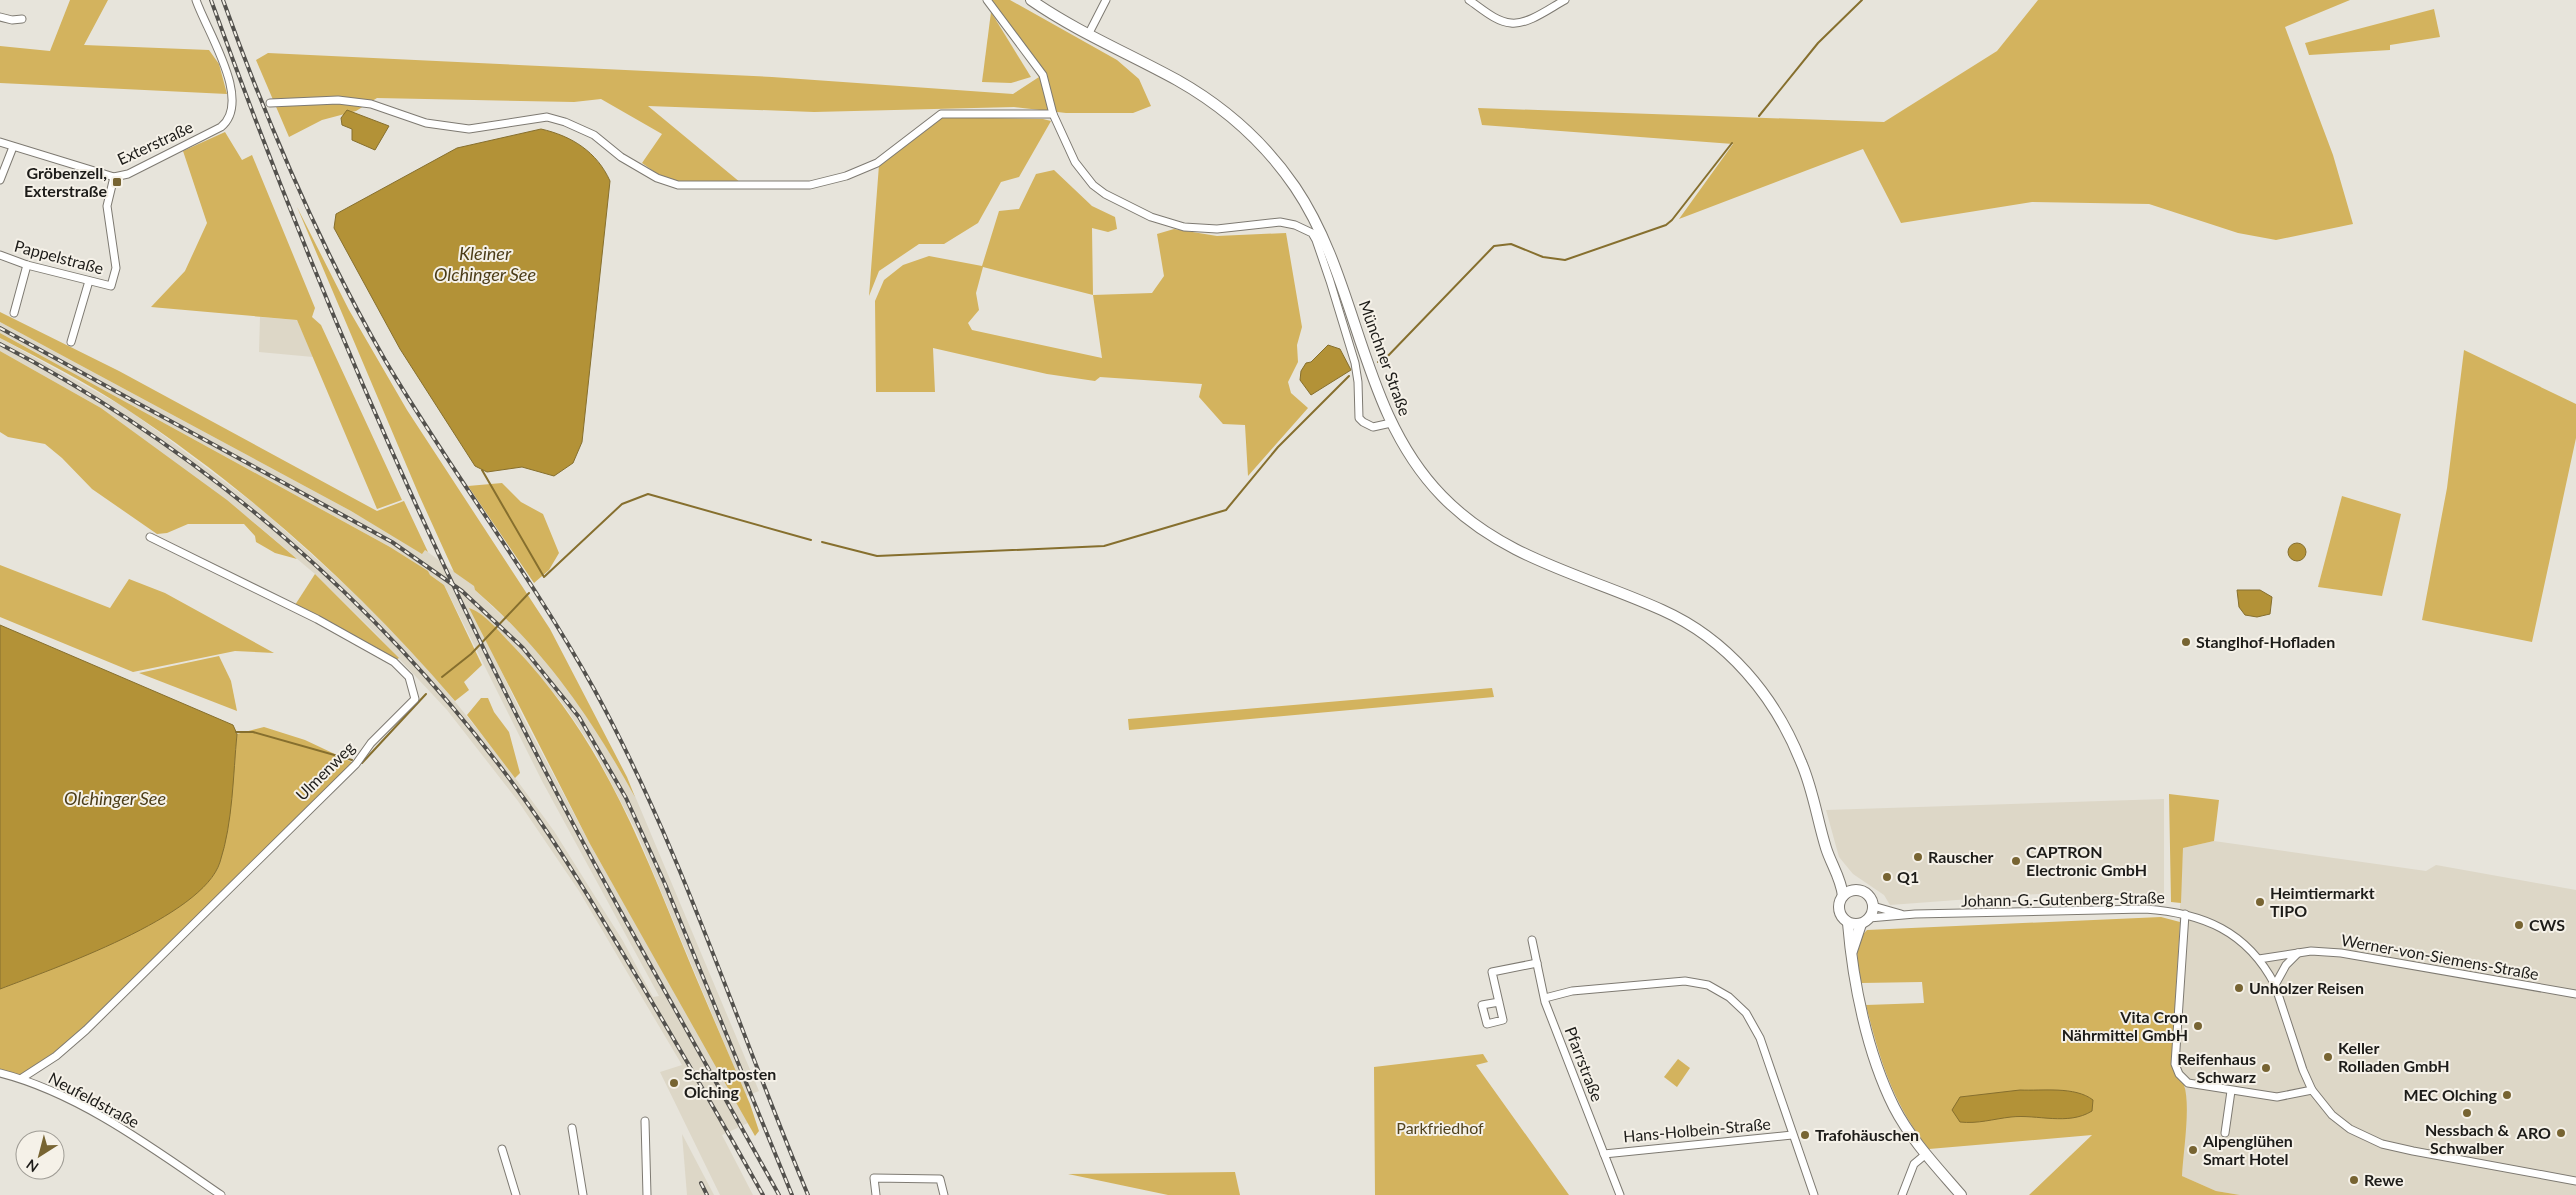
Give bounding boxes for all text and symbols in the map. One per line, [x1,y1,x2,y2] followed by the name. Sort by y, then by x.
[114,117,196,168] street label: Exterstraße
[24,163,107,200] place label: Gröbenzell, Exterstraße
[111,176,123,188] marker: Gröbenzell, Exterstraße
[12,235,106,278] street label: Pappelstraße
[434,242,536,285] water label: Kleiner Olchinger See
[1356,297,1415,418] street label: Münchner Straße
[2196,632,2335,651] place label: Stanglhof-Hofladen
[2180,636,2192,648] marker: Stanglhof-Hofladen
[291,737,358,804] street label: Ulmenweg
[64,787,166,809] water label: Olchinger See
[2026,842,2147,879] place label: CAPTRON Electronic GmbH
[1928,847,1994,866] place label: Rauscher
[1912,851,1924,863] marker: Rauscher
[2010,855,2022,867] marker: CAPTRON Electronic GmbH
[1897,867,1919,886] place label: Q1
[1881,871,1893,883] marker: Q1
[2270,883,2375,920] place label: Heimtiermarkt TIPO
[1961,887,2165,910] street label: Johann-G.-Gutenberg-Straße
[2254,896,2266,908] marker: Heimtiermarkt TIPO
[2529,915,2565,934] place label: CWS
[2513,919,2525,931] marker: CWS
[2340,930,2540,983] street label: Werner-von-Siemens-Straße
[2249,978,2364,997] place label: Unholzer Reisen
[2233,982,2245,994] marker: Unholzer Reisen
[2062,1007,2188,1044] place label: Vita Cron Nährmittel GmbH
[2192,1020,2204,1032] marker: Vita Cron Nährmittel GmbH
[1561,1024,1607,1104] street label: Pfarrstraße
[2338,1038,2450,1075] place label: Keller Rolladen GmbH
[2177,1049,2256,1086] place label: Reifenhaus Schwarz
[2322,1051,2334,1063] marker: Keller Rolladen GmbH
[2260,1062,2272,1074] marker: Reifenhaus Schwarz
[684,1064,776,1101] place label: Schaltposten Olching
[46,1068,143,1131] street label: Neufeldstraße
[668,1077,680,1089] marker: Schaltposten Olching
[2403,1085,2498,1104] place label: MEC Olching
[2501,1089,2513,1101] marker: MEC Olching
[2461,1107,2473,1119] marker: Nessbach & Schwalber
[1622,1114,1772,1145] street label: Hans-Holbein-Straße
[1396,1118,1484,1137] park label: Parkfriedhof
[2425,1120,2509,1157] place label: Nessbach & Schwalber
[2516,1123,2551,1142] place label: ARO
[1815,1125,1919,1144] place label: Trafohäuschen
[2555,1127,2567,1139] marker: ARO
[1799,1129,1811,1141] marker: Trafohäuschen
[15,1130,65,1180] north arrow
[2202,1131,2293,1168] place label: Alpenglühen Smart Hotel
[2187,1144,2199,1156] marker: Alpenglühen Smart Hotel
[23,1156,41,1176] text: N
[2364,1170,2404,1189] place label: Rewe
[2348,1174,2360,1186] marker: Rewe

